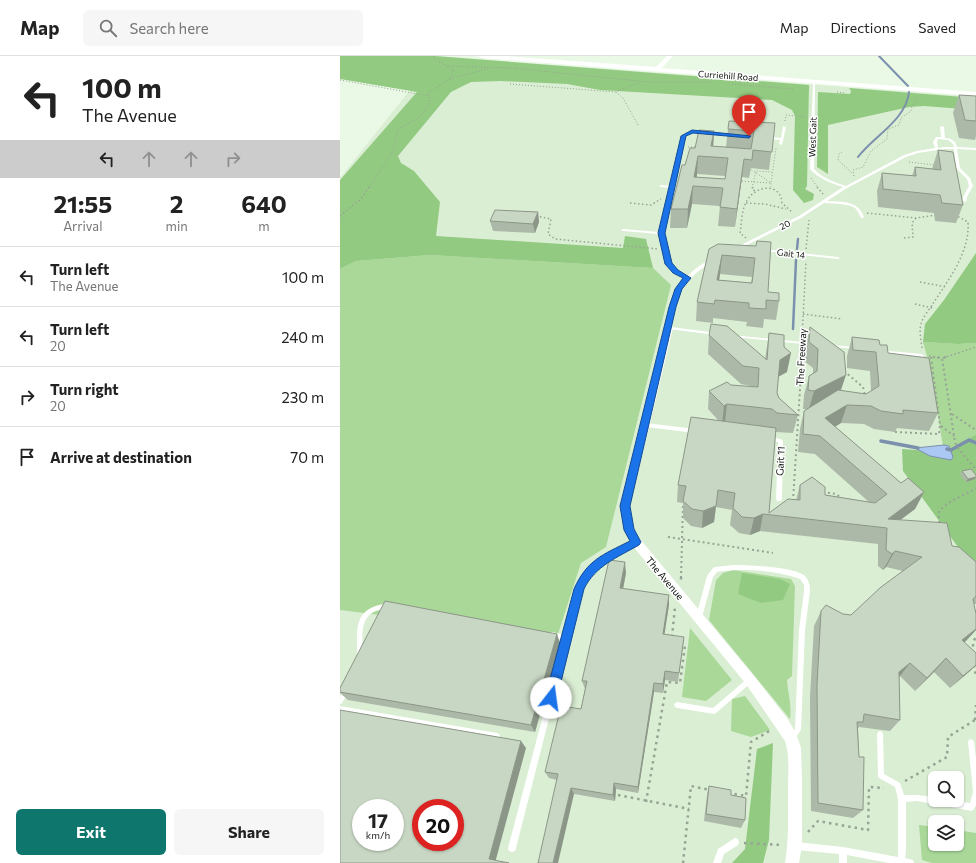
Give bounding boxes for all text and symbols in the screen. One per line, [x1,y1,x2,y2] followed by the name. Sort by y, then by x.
[83,10,363,46] search box
[20,16,59,39] text: Map
[97,17,119,39] icon: search
[129,19,209,37] text: Search here
[780,19,809,36] text: Map
[831,19,896,36] text: Directions
[918,19,956,36] text: Saved
[698,68,758,83] street label: Curriehill Road
[82,70,162,104] text: 100 m
[16,72,68,124] icon: left
[732,95,766,136] pin
[738,101,760,123] icon: arrive
[82,104,177,126] text: The Avenue
[806,116,819,157] street label: West Gait
[96,148,118,170] icon: left
[138,148,160,170] icon: ahead
[180,148,202,170] icon: ahead
[222,148,244,170] icon: right
[53,189,112,218] text: 21:55
[170,189,184,218] text: 2
[241,189,287,218] text: 640
[777,217,792,232] street label: 20
[63,218,102,234] text: Arrival
[166,218,188,234] text: min
[258,218,270,234] text: m
[776,246,806,261] street label: Gait 14
[50,260,109,278] text: Turn left
[16,266,38,288] icon: left
[282,268,324,286] text: 100 m
[50,278,118,294] text: The Avenue
[50,320,109,338] text: Turn left
[16,326,38,348] icon: left
[281,328,324,346] text: 240 m
[794,328,808,386] street label: The Freeway
[50,338,66,354] text: 20
[50,380,119,398] text: Turn right
[16,386,38,408] icon: right
[281,388,324,406] text: 230 m
[50,398,66,414] text: 20
[16,446,38,468] icon: arrive
[773,446,787,476] street label: Gait 11
[50,448,192,466] text: Arrive at destination
[290,448,324,466] text: 70 m
[643,554,687,602] street label: The Avenue
[530,677,572,719] position arrow
[928,771,964,851] map controls
[928,771,964,807] button: search
[412,799,464,851] speed limit sign: 20
[368,808,388,832] text: 17
[16,809,166,855] button: Exit
[174,809,324,855] button: Share
[928,815,964,851] button: layers
[366,829,390,841] text: km/h

